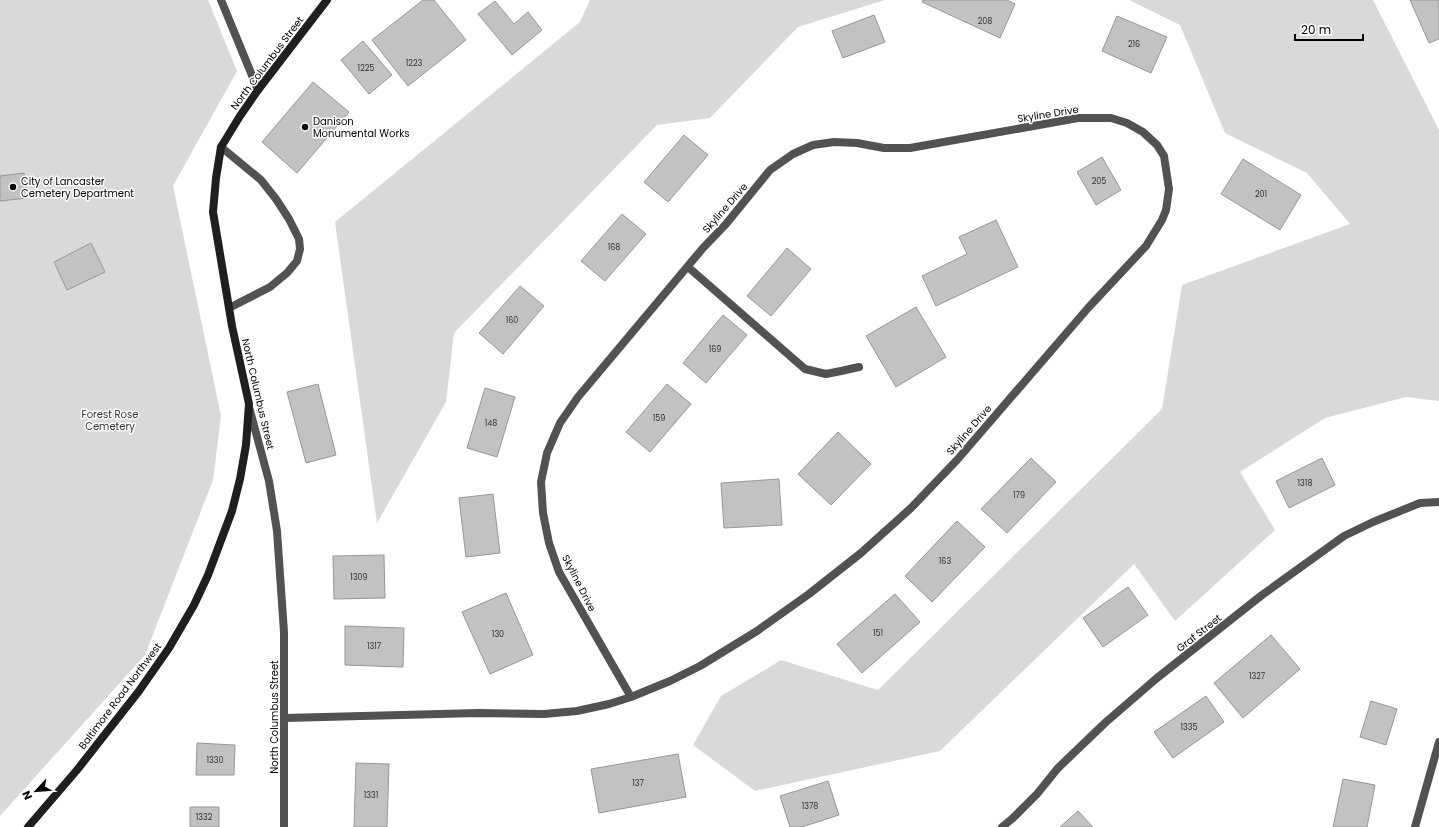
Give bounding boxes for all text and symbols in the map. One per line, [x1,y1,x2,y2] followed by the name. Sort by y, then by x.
[227,13,307,113] street label: North Columbus Street
[978,16,992,27] house number: 208
[1295,16,1363,42] scale bar
[1301,21,1331,38] text: 20 m
[1128,39,1140,50] house number: 216
[406,58,423,69] house number: 1223
[358,63,374,74] house number: 1225
[1016,102,1080,126] street label: Skyline Drive
[313,114,410,141] place label: Danison Monumental Works
[300,122,310,132] marker: Danison Monumental Works
[21,174,134,201] place label: City of Lancaster Cemetery Department
[1092,176,1106,187] house number: 205
[699,180,751,236] street label: Skyline Drive
[8,182,18,192] marker: City of Lancaster Cemetery Department
[1255,189,1267,200] house number: 201
[608,242,620,253] house number: 168
[506,315,518,326] house number: 160
[238,337,278,451] street label: North Columbus Street
[709,344,721,355] house number: 169
[943,402,995,458] street label: Skyline Drive
[82,407,138,434] park label: Forest Rose Cemetery
[653,413,665,424] house number: 159
[485,418,497,429] house number: 148
[1298,478,1312,489] house number: 1318
[1013,490,1025,501] house number: 179
[558,552,600,614] street label: Skyline Drive
[939,556,951,567] house number: 163
[350,572,368,583] house number: 1309
[1173,610,1225,655] street label: Graf Street
[873,628,883,639] house number: 151
[492,629,504,640] house number: 130
[75,639,165,752] street label: Baltimore Road Northwest
[367,641,382,652] house number: 1317
[267,660,282,774] street label: North Columbus Street
[1249,671,1266,682] house number: 1327
[1180,722,1198,733] house number: 1335
[206,755,224,766] house number: 1330
[16,771,56,811] north arrow
[632,778,644,789] house number: 137
[18,788,36,803] text: N
[364,790,378,801] house number: 1331
[802,801,818,812] house number: 1378
[196,812,213,823] house number: 1332

